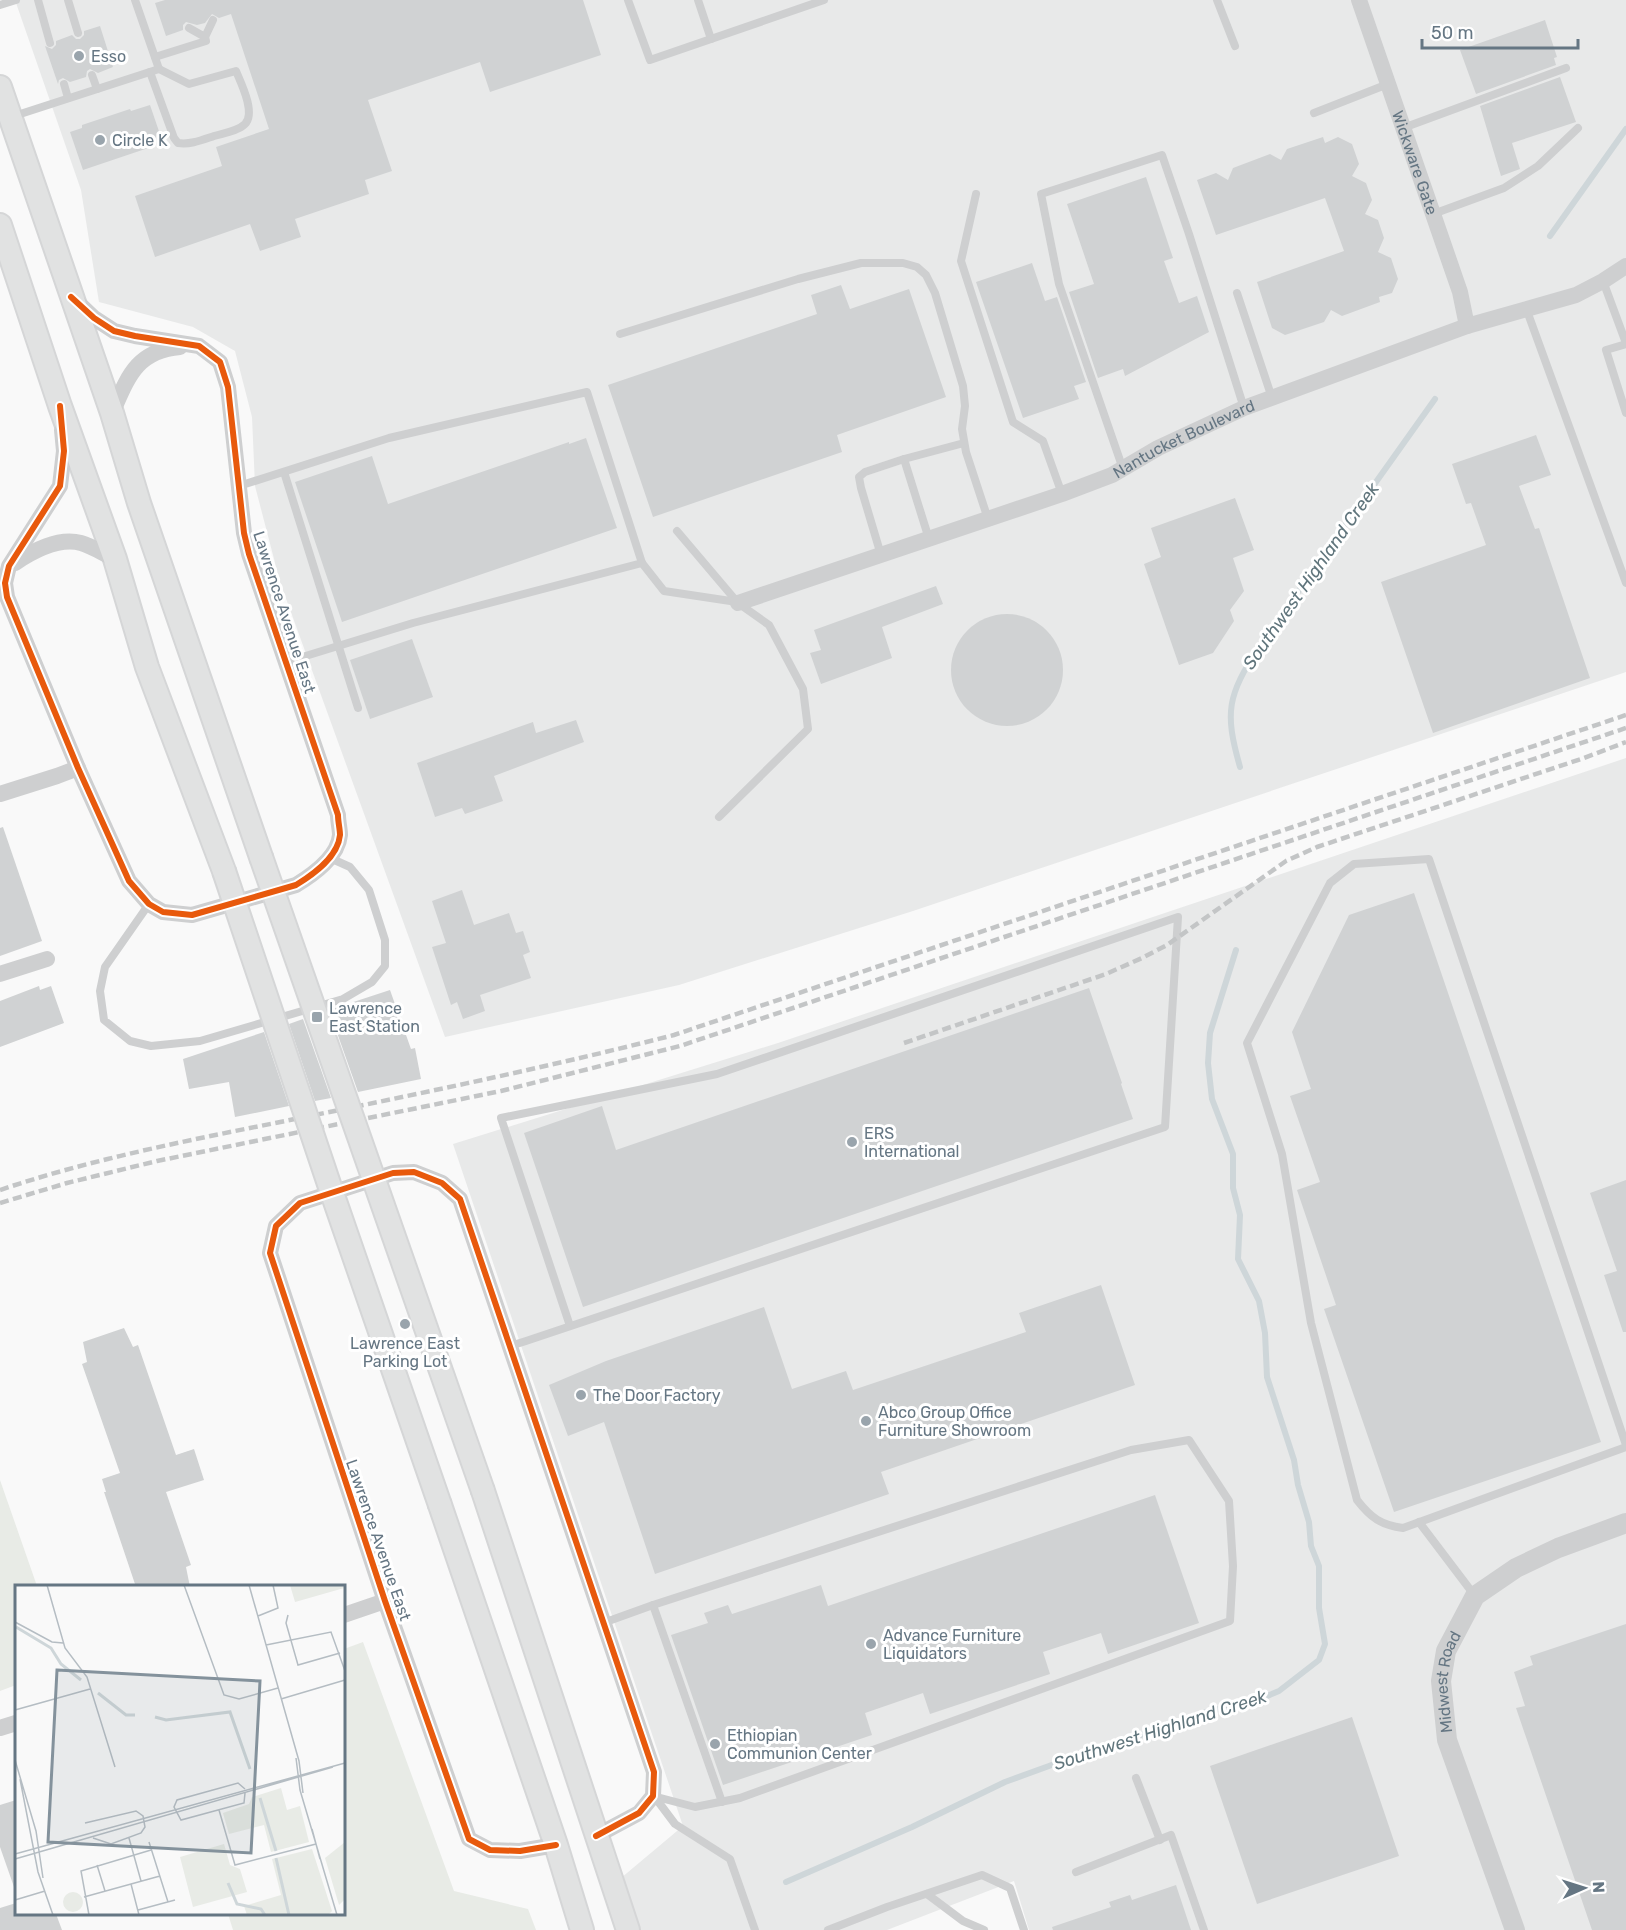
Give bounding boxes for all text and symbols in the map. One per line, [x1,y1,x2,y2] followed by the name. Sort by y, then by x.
[1422,12,1578,50] scale bar
[1431,22,1474,44] text: 50 m
[91,47,126,66] place label: Esso
[72,49,86,63] marker: Esso
[1388,108,1442,217] street label: Wickware Gate
[112,131,168,150] place label: Circle K
[93,133,107,147] marker: Circle K
[1110,396,1257,482] street label: Nantucket Boulevard
[1238,478,1384,674] water label: Southwest Highland Creek
[249,529,320,696] street label: Lawrence Avenue East
[329,999,420,1036] place label: Lawrence East Station
[310,1010,324,1024] marker: Lawrence East Station
[864,1124,959,1161] place label: ERS International
[845,1135,859,1149] marker: ERS International
[398,1317,412,1331] marker: Lawrence East Parking Lot
[350,1334,460,1371] place label: Lawrence East Parking Lot
[593,1386,721,1405] place label: The Door Factory
[574,1388,588,1402] marker: The Door Factory
[878,1403,1031,1440] place label: Abco Group Office Furniture Showroom
[859,1414,873,1428] marker: Abco Group Office Furniture Showroom
[342,1457,415,1623] street label: Lawrence Avenue East
[15,1585,345,1915] inset map
[883,1626,1021,1663] place label: Advance Furniture Liquidators
[1432,1628,1465,1734] street label: Midwest Road
[864,1637,878,1651] marker: Advance Furniture Liquidators
[1051,1685,1270,1775] water label: Southwest Highland Creek
[727,1726,872,1763] place label: Ethiopian Communion Center
[708,1737,722,1751] marker: Ethiopian Communion Center
[1554,1858,1614,1918] north arrow
[1589,1881,1608,1893] text: N

